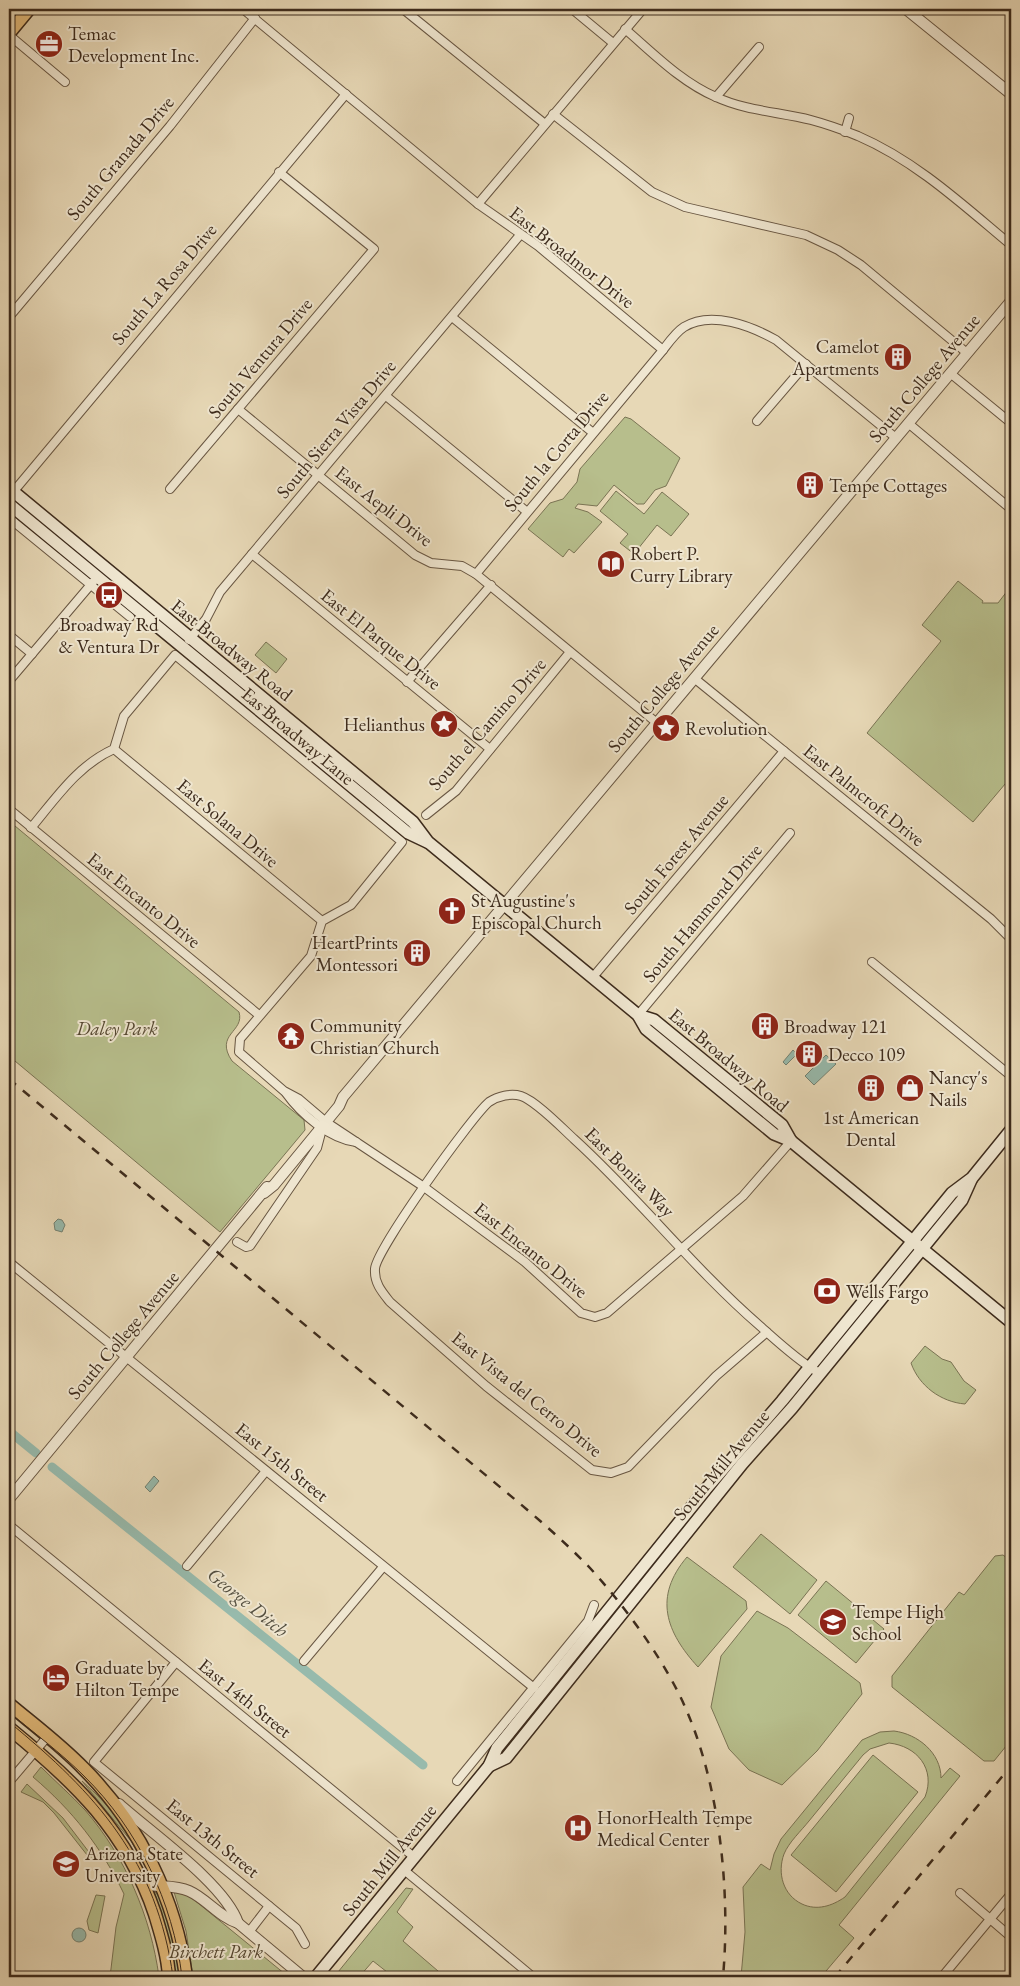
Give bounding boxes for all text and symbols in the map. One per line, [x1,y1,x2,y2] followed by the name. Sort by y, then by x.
[68,21,199,68] place label: Temac Development Inc.
[34,29,64,59] office icon: Temac Development Inc.
[61,91,179,225] street label: South Granada Drive
[504,200,640,314] street label: East Broadmor Drive
[106,218,222,350] street label: South La Rosa Drive
[202,292,318,424] street label: South Ventura Drive
[863,308,985,448] street label: South College Avenue
[791,334,879,381] place label: Camelot Apartments
[883,342,913,372] building icon: Camelot Apartments
[271,354,401,504] street label: South Sierra Vista Drive
[498,385,614,517] street label: South la Corta Drive
[330,460,438,552] street label: East Aepli Drive
[795,470,825,500] building icon: Tempe Cottages
[829,473,947,498] place label: Tempe Cottages
[630,541,733,588] place label: Robert P. Curry Library
[596,549,626,579] library icon: Robert P. Curry Library
[94,580,124,610] bus stop icon: Broadway Rd & Ventura Dr
[316,583,446,695] street label: East El Parque Drive
[166,593,298,707] street label: East Broadway Road
[59,612,160,659] place label: Broadway Rd & Ventura Dr
[602,618,724,758] street label: South College Avenue
[422,652,552,796] street label: South el Camino Drive
[236,681,360,791] street label: Eas Broadway Lane
[429,709,459,739] place icon: Helianthus
[343,712,425,737] place label: Helianthus
[651,713,681,743] place icon: Revolution
[685,716,768,741] place label: Revolution
[798,738,930,852] street label: East Palmcroft Drive
[172,773,284,873] street label: East Solana Drive
[618,788,734,920] street label: South Forest Avenue
[637,838,767,988] street label: South Hammond Drive
[82,846,206,954] street label: East Encanto Drive
[471,888,602,935] place label: St Augustine's Episcopal Church
[437,896,467,926] church icon: St Augustine's Episcopal Church
[312,930,398,977] place label: HeartPrints Montessori
[402,938,432,968] building icon: HeartPrints Montessori
[664,1002,795,1118] street label: East Broadway Road
[750,1011,780,1041] building icon: Broadway 121
[310,1013,440,1060] place label: Community Christian Church
[784,1014,887,1039] place label: Broadway 121
[75,1016,158,1041] park label: Daley Park
[276,1021,306,1051] temple icon: Community Christian Church
[794,1039,824,1069] building icon: Decco 109
[828,1042,905,1067] place label: Decco 109
[929,1065,987,1112] place label: Nancy's Nails
[856,1073,886,1103] building icon: 1st American Dental
[895,1073,925,1103] shop icon: Nancy's Nails
[823,1105,919,1152] place label: 1st American Dental
[580,1122,681,1223] street label: East Bonita Way
[469,1196,593,1304] street label: East Encanto Drive
[62,1265,184,1405] street label: South College Avenue
[812,1276,842,1306] bank icon: Wells Fargo
[846,1279,929,1304] place label: Wells Fargo
[446,1325,608,1463] street label: East Vista del Cerro Drive
[667,1404,775,1526] street label: South Mill Avenue
[230,1417,334,1507] street label: East 15th Street
[202,1561,294,1643] water label: George Ditch
[852,1599,944,1646] place label: Tempe High School
[818,1607,848,1637] school or university icon: Tempe High School
[193,1653,297,1743] street label: East 14th Street
[75,1655,179,1702] place label: Graduate by Hilton Tempe
[41,1663,71,1693] hotel icon: Graduate by Hilton Tempe
[161,1793,265,1883] street label: East 13th Street
[336,1799,442,1921] street label: South Mill Avenue
[597,1805,752,1852] place label: HonorHealth Tempe Medical Center
[563,1813,593,1843] hospital icon: HonorHealth Tempe Medical Center
[84,1841,183,1888] place label: Arizona State University
[51,1849,81,1879] school or university icon: Arizona State University
[168,1939,263,1964] park label: Birchett Park

